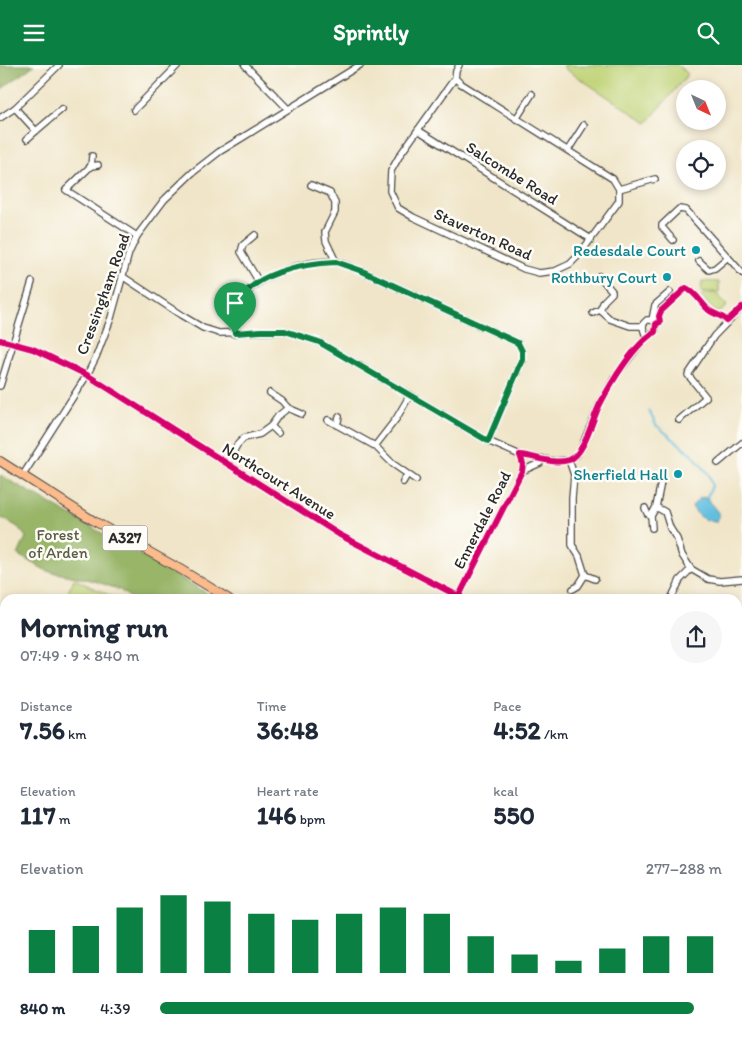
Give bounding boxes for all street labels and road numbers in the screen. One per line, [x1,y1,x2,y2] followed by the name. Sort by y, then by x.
[463,137,562,209] street label: Salcombe Road
[431,204,535,264] street label: Staverton Road
[72,230,134,357] street label: Cressingham Road
[219,438,339,524] street label: Northcourt Avenue
[449,468,515,572] street label: Ennerdale Road
[102,525,148,551] road number: A327

